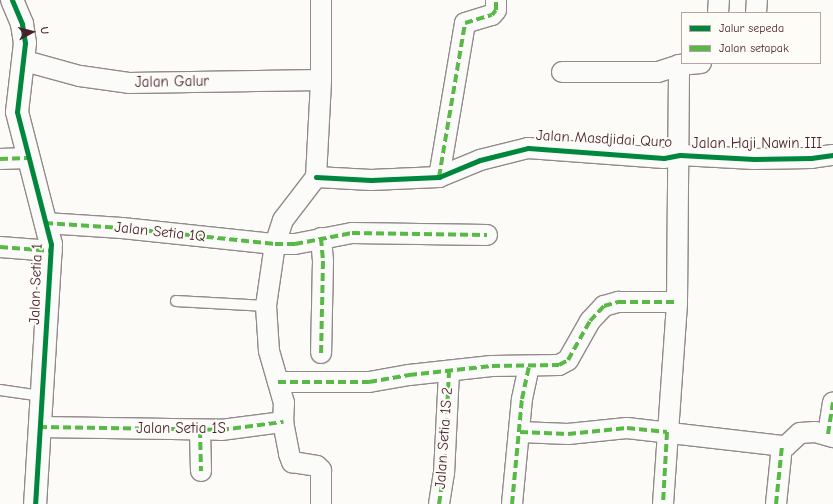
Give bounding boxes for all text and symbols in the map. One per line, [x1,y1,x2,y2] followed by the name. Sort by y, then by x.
[12,12,52,52] north arrow
[681,12,821,64] legend
[719,21,784,35] text: Jalur sepeda
[38,26,51,35] text: U
[719,41,789,55] text: Jalan setapak
[135,72,209,92] street label: Jalan Galur
[535,126,673,152] street label: Jalan Masdjidai Quro
[692,135,822,153] street label: Jalan Haji Nawin III
[113,218,207,246] street label: Jalan Setia 1Q
[26,243,46,325] street label: Jalan Setia 1
[431,386,457,490] street label: Jalan Setia 1S 2
[136,420,226,438] street label: Jalan Setia 1S

